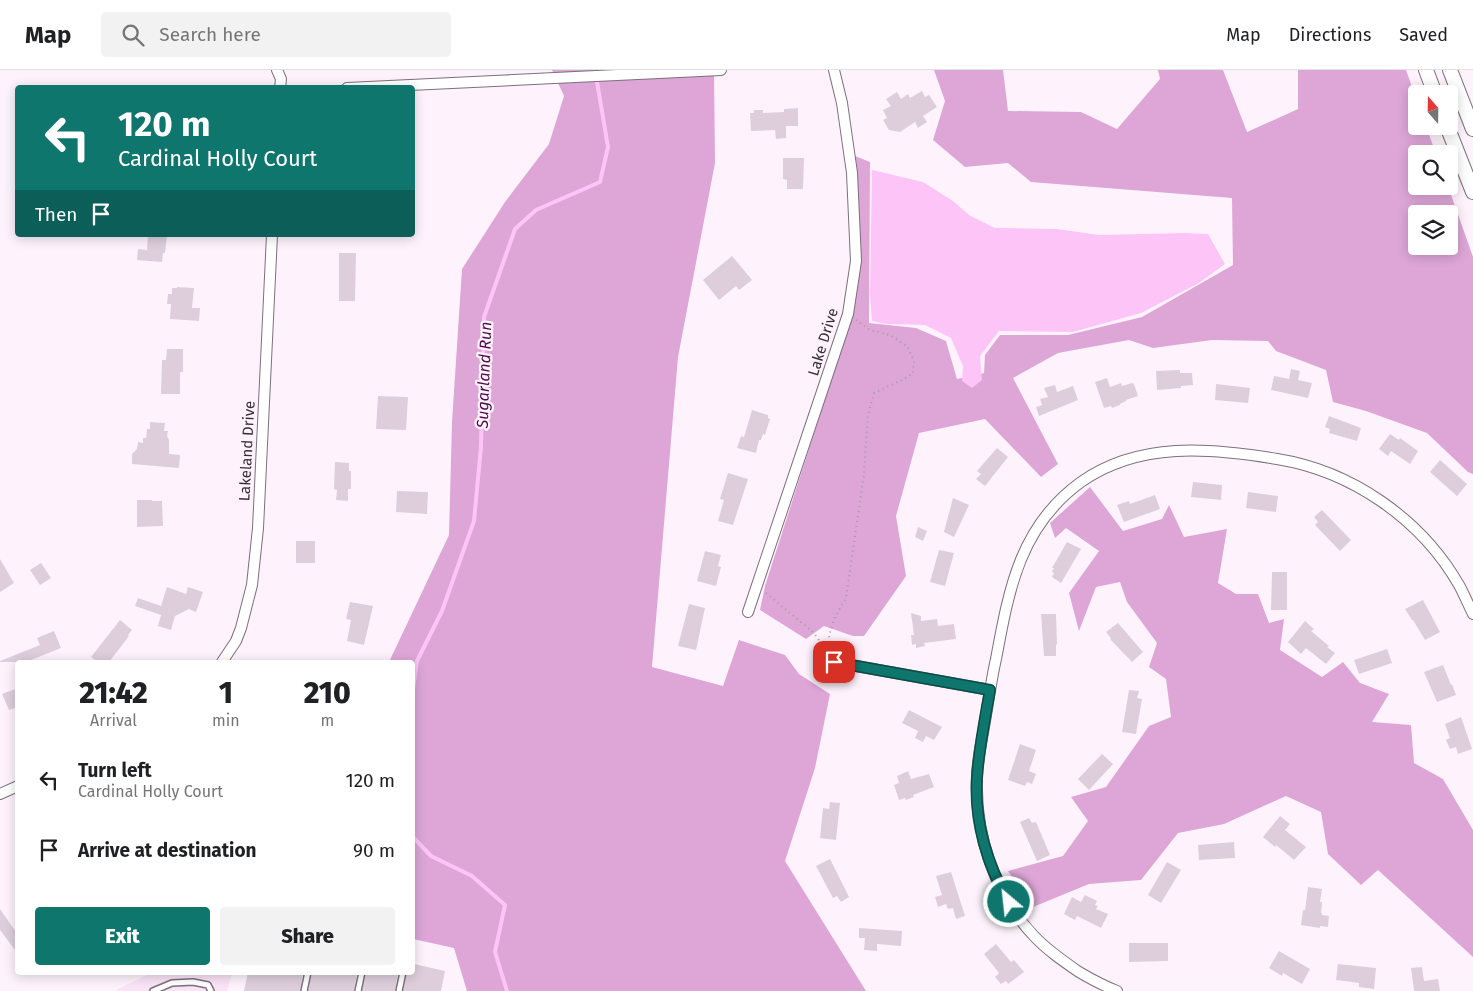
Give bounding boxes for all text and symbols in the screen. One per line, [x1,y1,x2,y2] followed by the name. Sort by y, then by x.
[101,12,451,57] search box
[25,21,71,49] text: Map
[119,21,147,49] icon: search
[159,23,261,46] text: Search here
[1226,24,1261,46] text: Map
[1289,24,1371,46] text: Directions
[1399,24,1448,46] text: Saved
[1408,85,1458,135] north arrow
[1408,85,1458,255] map controls
[118,103,211,145] text: 120 m
[35,105,100,170] icon: left
[118,145,317,172] text: Cardinal Holly Court
[1408,145,1458,195] button: search
[87,200,115,228] icon: arrive
[35,203,77,226] text: Then
[1408,205,1458,255] button: layers
[804,306,842,378] street label: Lake Drive
[473,321,495,430] water label: Sugarland Run
[235,400,259,502] street label: Lakeland Drive
[813,641,855,683] pin
[820,648,848,676] icon: arrive
[79,675,148,711] text: 21:42
[219,675,233,711] text: 1
[304,675,351,711] text: 210
[90,711,137,730] text: Arrival
[212,711,240,730] text: min
[320,711,334,730] text: m
[78,759,152,782] text: Turn left
[35,766,63,794] icon: left
[345,769,395,792] text: 120 m
[78,782,223,801] text: Cardinal Holly Court
[35,836,63,864] icon: arrive
[78,839,257,862] text: Arrive at destination
[353,839,395,862] text: 90 m
[982,875,1034,927] position arrow
[35,907,210,965] button: Exit
[220,907,395,965] button: Share

